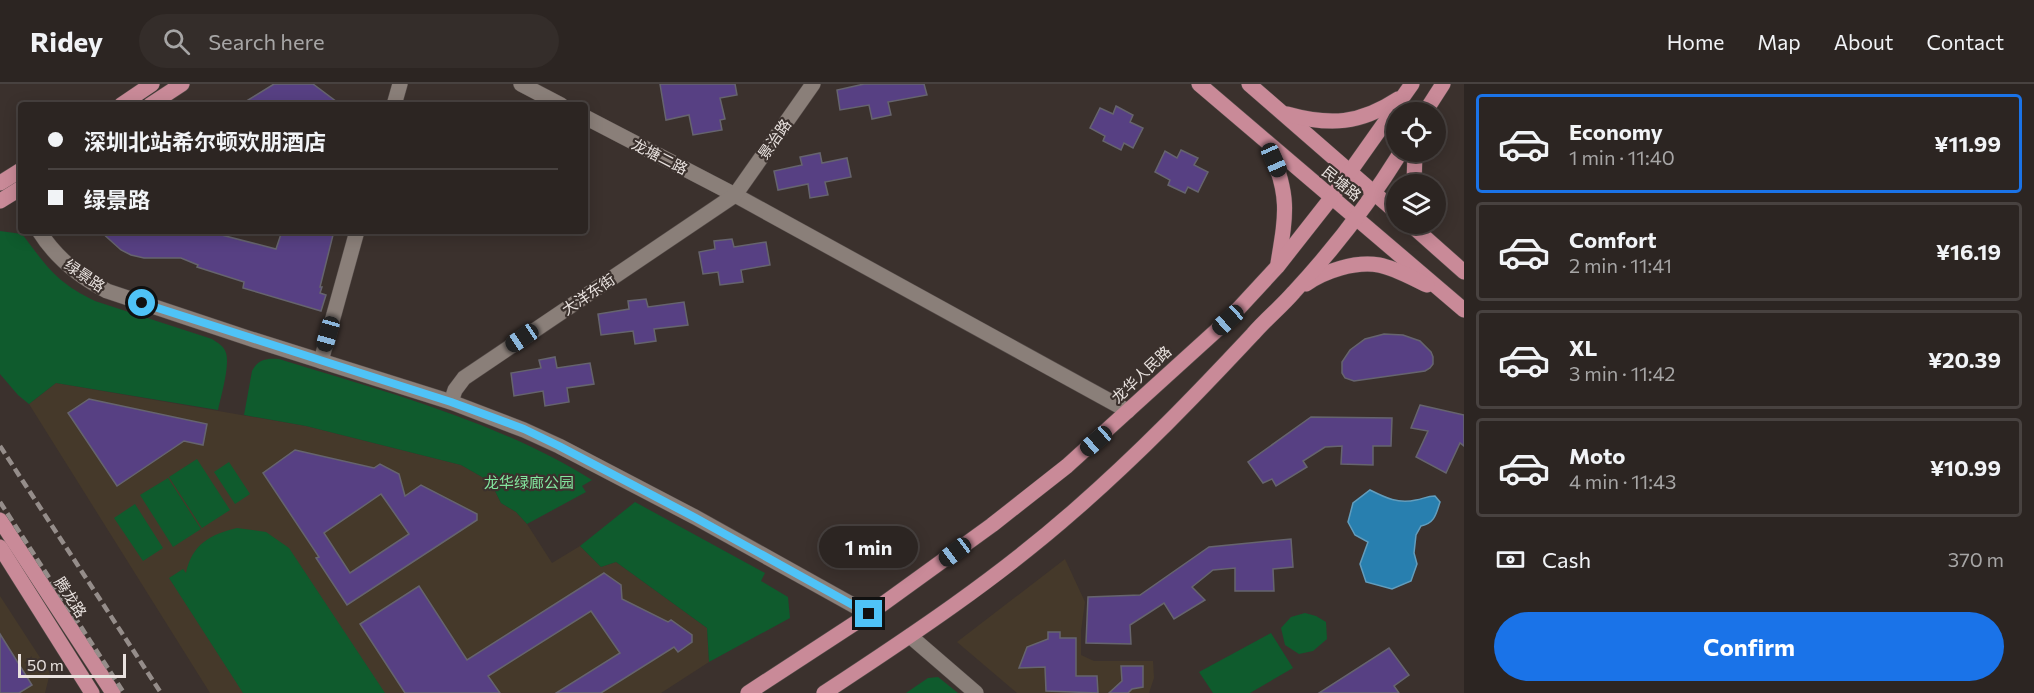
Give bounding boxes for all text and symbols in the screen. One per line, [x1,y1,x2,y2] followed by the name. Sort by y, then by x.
[139,14,559,68] search box
[30,24,103,58] text: Ridey
[160,25,193,58] icon: search
[208,28,325,55] text: Search here
[1667,29,1724,54] text: Home
[1757,29,1801,54] text: Map
[1834,29,1893,54] text: About
[1926,29,2004,54] text: Contact
[1386,102,1446,234] map controls
[1386,102,1446,162] button: locate
[754,115,794,163] street label: 景治路
[1497,117,1551,171] icon: car
[1569,118,1663,145] text: Economy
[84,128,326,155] text: 深圳北站希尔顿欢朋酒店
[1934,130,2001,157] text: ¥11.99
[629,134,691,178] street label: 龙塘二路
[1258,140,1290,180] car
[1569,145,1675,169] text: 1 min · 11:40
[1319,162,1365,204] street label: 民塘路
[1386,174,1446,234] button: layers
[84,186,150,213] text: 绿景路
[1497,225,1551,279] icon: car
[1569,226,1657,253] text: Comfort
[1936,238,2001,265] text: ¥16.19
[1569,253,1672,277] text: 2 min · 11:41
[61,255,109,295] street label: 绿景路
[558,270,618,318] street label: 大洋东街
[128,289,155,316] route start
[1209,301,1247,339] car
[314,314,342,354] car
[502,320,542,356] car
[1497,333,1551,387] icon: car
[1569,334,1597,361] text: XL
[1107,342,1175,406] street label: 龙华人民路
[1928,346,2001,373] text: ¥20.39
[1569,361,1675,385] text: 3 min · 11:42
[1077,422,1115,460] car
[1497,441,1551,495] icon: car
[1569,442,1625,469] text: Moto
[1930,454,2001,481] text: ¥10.99
[1569,469,1677,493] text: 4 min · 11:43
[484,473,574,491] park label: 龙华绿廊公园
[820,527,918,569] callout: 1 min
[935,534,975,570] car
[845,535,892,559] text: 1 min
[1494,543,1527,576] icon: cash
[1542,546,1591,573] text: Cash
[1948,547,2004,571] text: 370 m
[51,573,91,621] street label: 腾龙路
[855,600,882,627] route end
[1494,612,2004,681] button: Confirm
[18,651,126,678] scale bar
[27,655,64,674] text: 50 m

